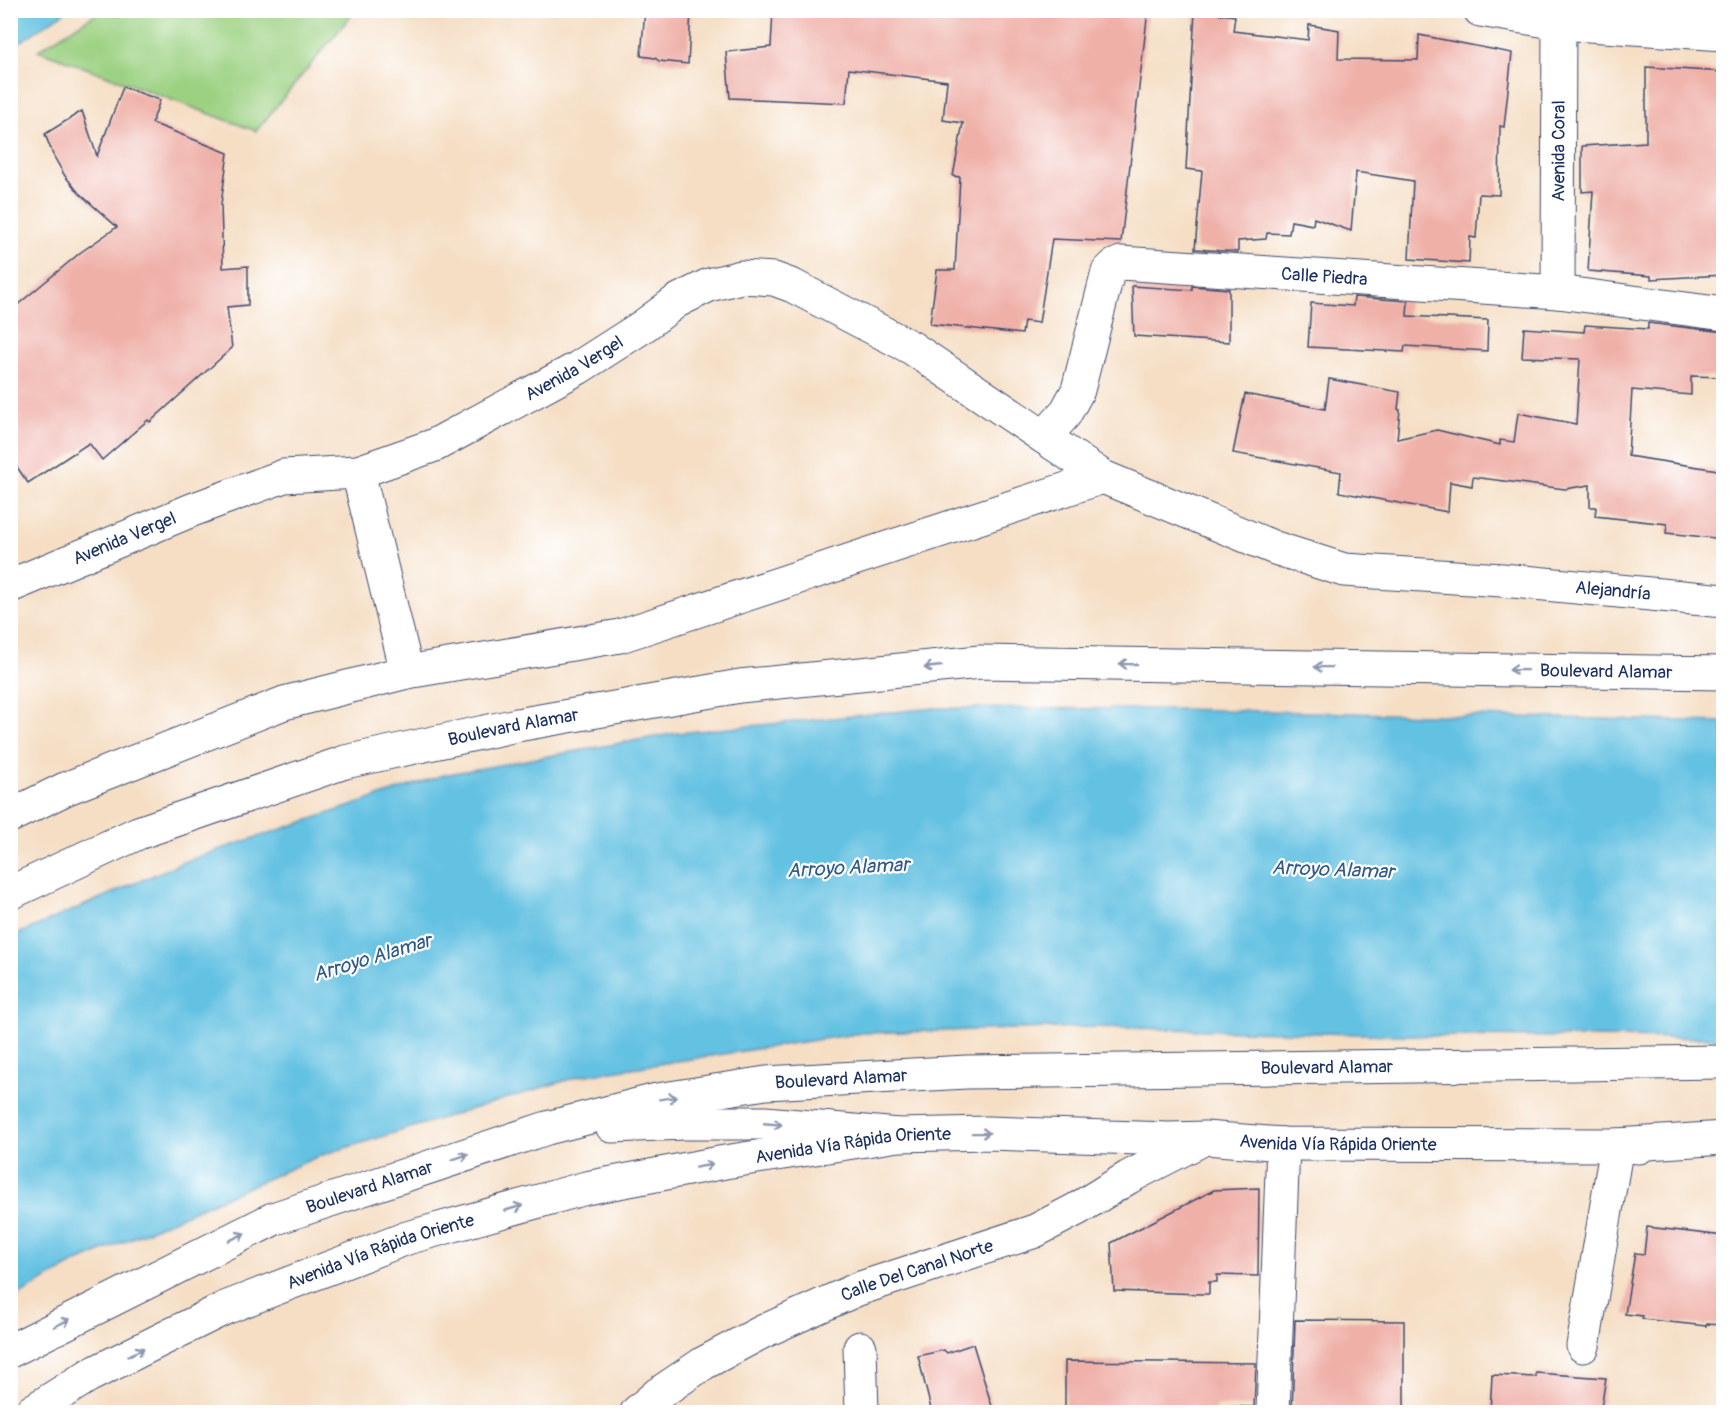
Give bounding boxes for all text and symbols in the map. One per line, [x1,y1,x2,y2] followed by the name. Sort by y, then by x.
[1547,100,1571,202] street label: Avenida Coral
[1280,263,1368,291] street label: Calle Piedra
[521,331,628,406] street label: Avenida Vergel
[69,507,180,571] street label: Avenida Vergel
[1574,576,1652,606] street label: Alejandría
[1119,658,1139,670] one-way arrow
[1540,659,1673,684] street label: Boulevard Alamar
[1314,661,1334,673] one-way arrow
[924,662,944,673] one-way arrow
[1509,664,1529,676] one-way arrow
[446,703,581,752] street label: Boulevard Alamar
[786,852,913,883] water label: Arroyo Alamar
[1271,855,1397,884] water label: Arroyo Alamar
[310,927,437,987] water label: Arroyo Alamar
[1260,1055,1394,1080] street label: Boulevard Alamar
[774,1064,908,1094] street label: Boulevard Alamar
[657,1093,677,1104] one-way arrow
[763,1119,783,1130] one-way arrow
[754,1123,951,1169] street label: Avenida Vía Rápida Oriente
[970,1127,990,1139] one-way arrow
[1238,1130,1437,1156] street label: Avenida Vía Rápida Oriente
[450,1151,469,1162] one-way arrow
[303,1155,437,1219] street label: Boulevard Alamar
[694,1160,714,1171] one-way arrow
[504,1202,523,1213] one-way arrow
[284,1209,477,1295] street label: Avenida Vía Rápida Oriente
[228,1231,246,1242] one-way arrow
[837,1234,996,1307] street label: Calle Del Canal Norte
[53,1317,71,1329] one-way arrow
[127,1345,145,1357] one-way arrow

